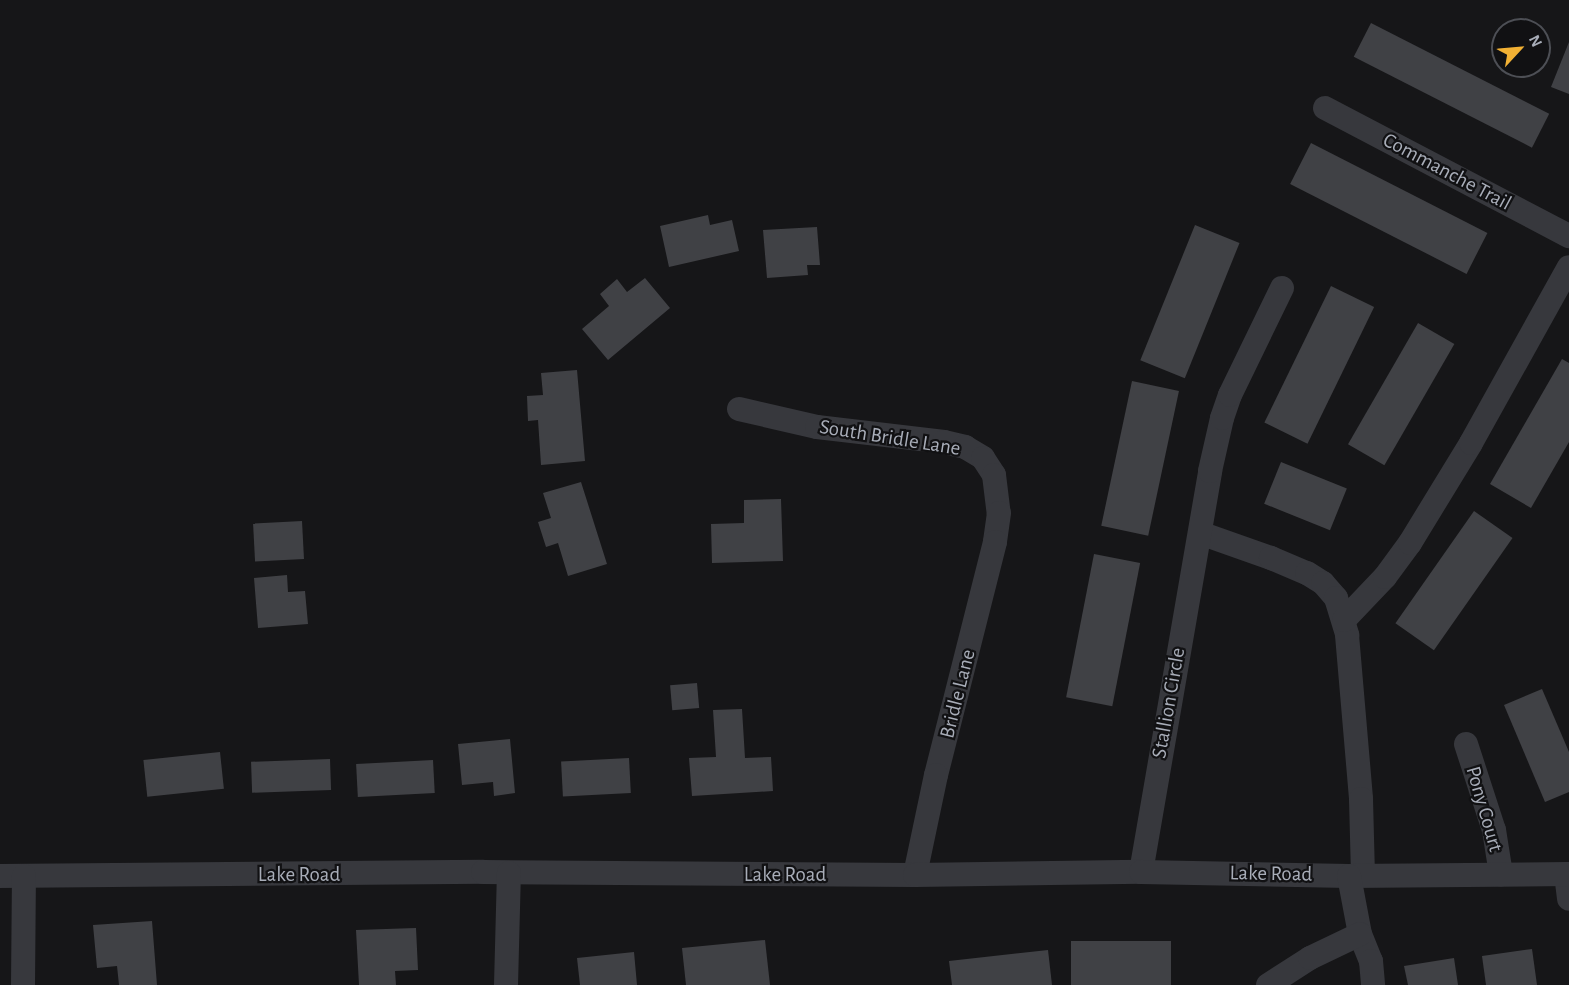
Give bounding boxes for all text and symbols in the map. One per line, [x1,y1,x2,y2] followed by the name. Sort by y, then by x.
[1491,18,1551,78] north arrow
[1526,32,1545,49] text: N
[1378,128,1516,216] street label: Commanche Trail
[818,414,962,462] street label: South Bridle Lane
[1147,646,1191,760] street label: Stallion Circle
[935,647,981,741] street label: Bridle Lane
[1460,763,1508,855] street label: Pony Court
[1229,861,1313,887] street label: Lake Road
[258,862,340,888] street label: Lake Road
[744,862,826,888] street label: Lake Road

